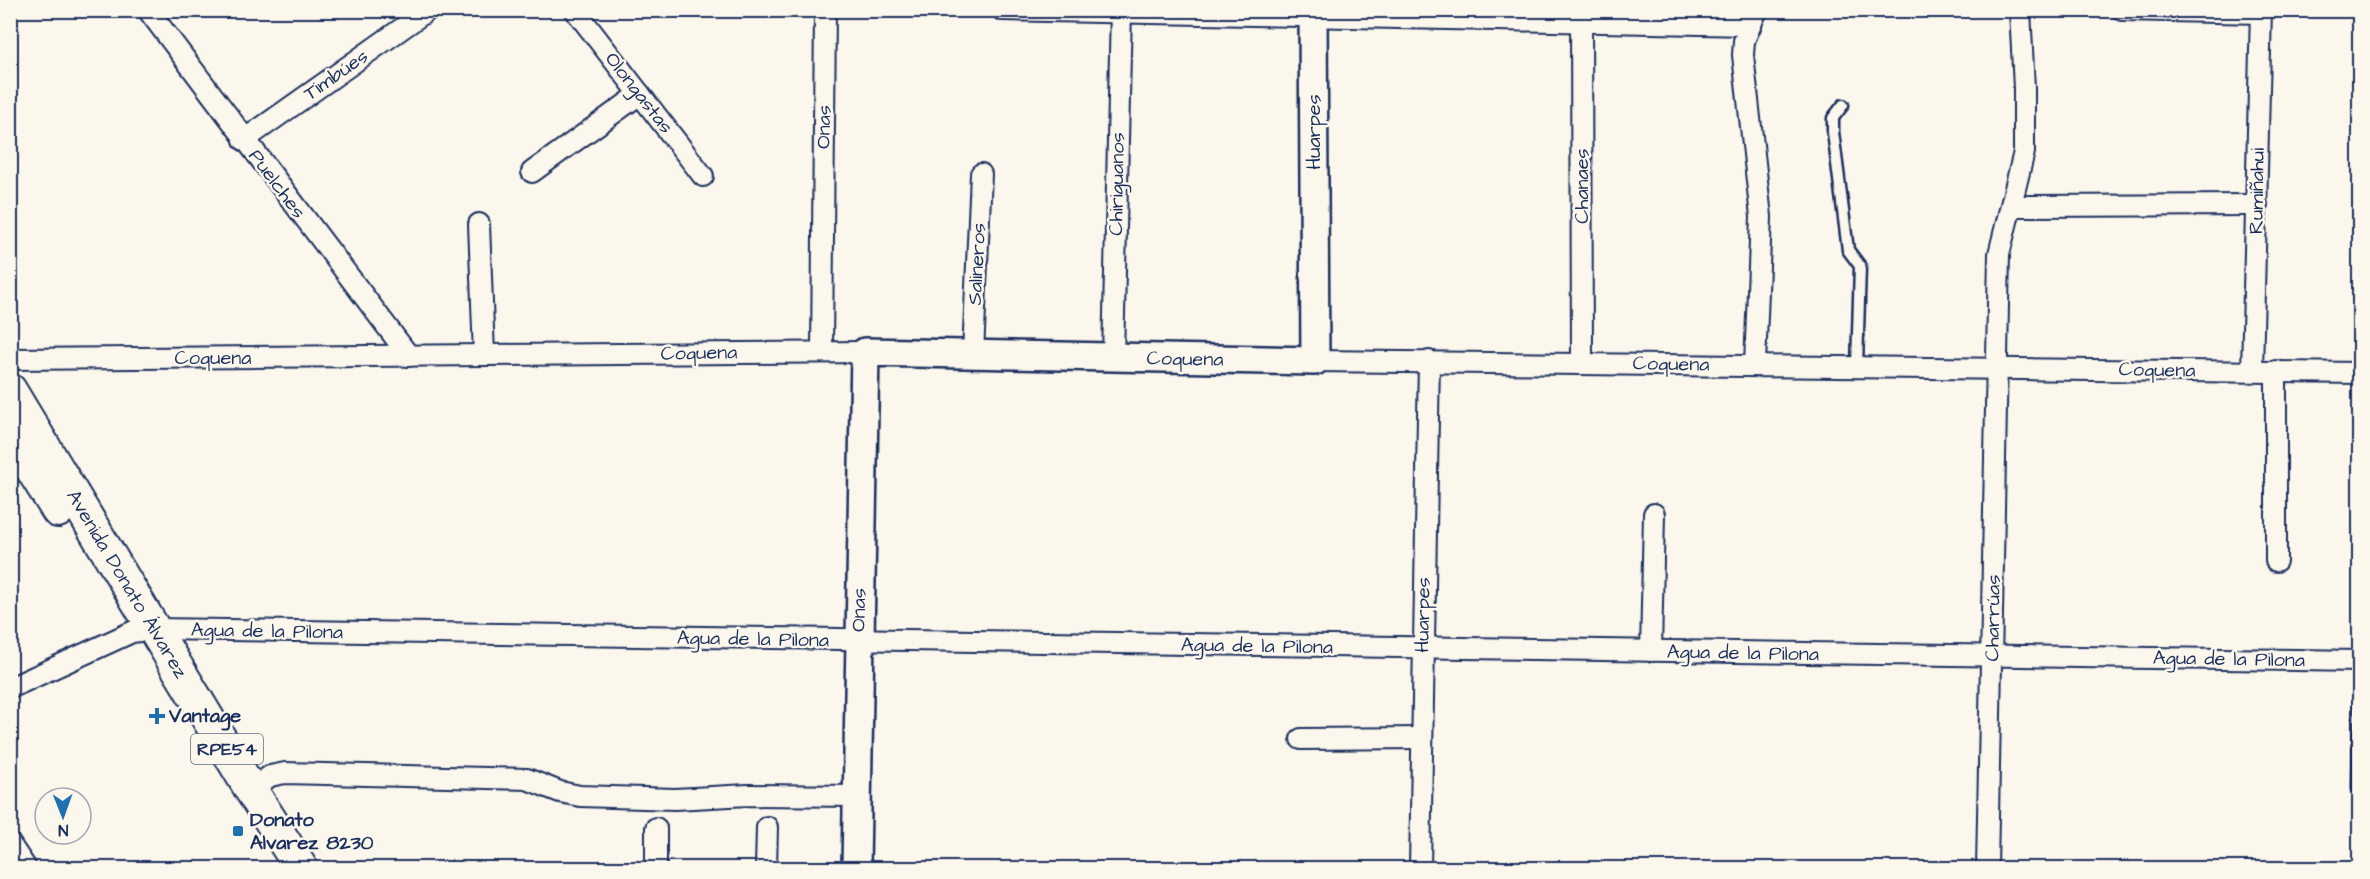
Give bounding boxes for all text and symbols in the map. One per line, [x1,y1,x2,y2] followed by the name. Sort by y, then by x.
[298,43,374,107] street label: Timbúes
[597,46,680,140] street label: Olongastas
[1300,94,1328,170] street label: Huarpes
[810,105,838,149] street label: Onas
[1102,132,1133,236] street label: Chiriguanos
[242,144,312,224] street label: Puelches
[1568,148,1596,224] street label: Chanaes
[2242,148,2272,234] street label: Rumiñahui
[961,222,993,306] street label: Salineros
[660,338,738,368] street label: Coquena
[175,344,251,372] street label: Coquena
[1146,344,1224,374] street label: Coquena
[1632,349,1710,379] street label: Coquena
[2118,355,2196,385] street label: Coquena
[60,484,195,684] street label: Avenida Donato Álvarez
[1978,574,2008,662] street label: Charrúas
[1408,577,1438,653] street label: Huarpes
[845,588,873,632] street label: Onas
[191,616,343,647] street label: Agua de la Pilona
[677,624,829,655] street label: Agua de la Pilona
[1181,631,1333,662] street label: Agua de la Pilona
[1667,638,1819,669] street label: Agua de la Pilona
[2153,644,2305,675] street label: Agua de la Pilona
[168,702,241,731] place label: Vantage
[150,709,164,723] marker: Vantage
[191,734,263,764] road number: RPE54
[33,786,93,846] north arrow
[250,806,374,857] place label: Donato Alvarez 8230
[58,819,68,841] text: N
[231,824,245,838] marker: Donato Alvarez 8230

